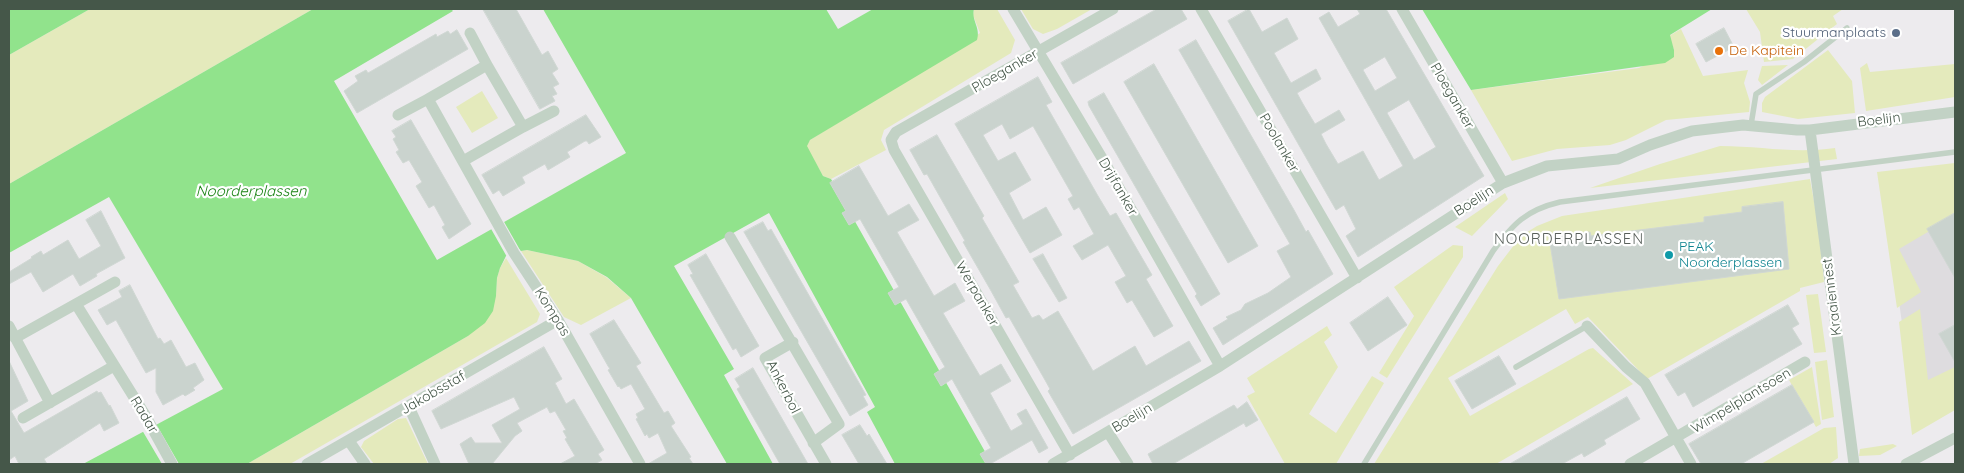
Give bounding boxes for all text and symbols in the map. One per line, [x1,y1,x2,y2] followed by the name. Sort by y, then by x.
[1782,25,1886,41] place label: Stuurmanplaats
[1890,27,1902,39] marker: Stuurmanplaats
[1729,43,1804,59] place label: De Kapitein
[969,45,1041,97] street label: Ploeganker
[1713,45,1725,57] marker: De Kapitein
[1426,60,1478,132] street label: Ploeganker
[1856,109,1902,131] street label: Boelijn
[1255,110,1303,176] street label: Poolanker
[1095,155,1141,219] street label: Drijfanker
[196,182,306,200] water label: Noorderplassen
[1451,182,1497,220] street label: Boelijn
[1492,230,1646,248] district label: NOORDERPLASSEN
[1679,239,1782,272] place label: PEAK Noorderplassen
[1663,249,1675,261] marker: PEAK Noorderplassen
[1819,257,1845,337] street label: Kraaiennest
[952,259,1002,329] street label: Werpanker
[531,285,573,339] street label: Kompas
[762,357,804,417] street label: Ankerbol
[1688,365,1794,437] street label: Wimpelplantsoen
[398,368,468,418] street label: Jakobsstaf
[126,393,162,437] street label: Radar
[1109,400,1155,436] street label: Boelijn

